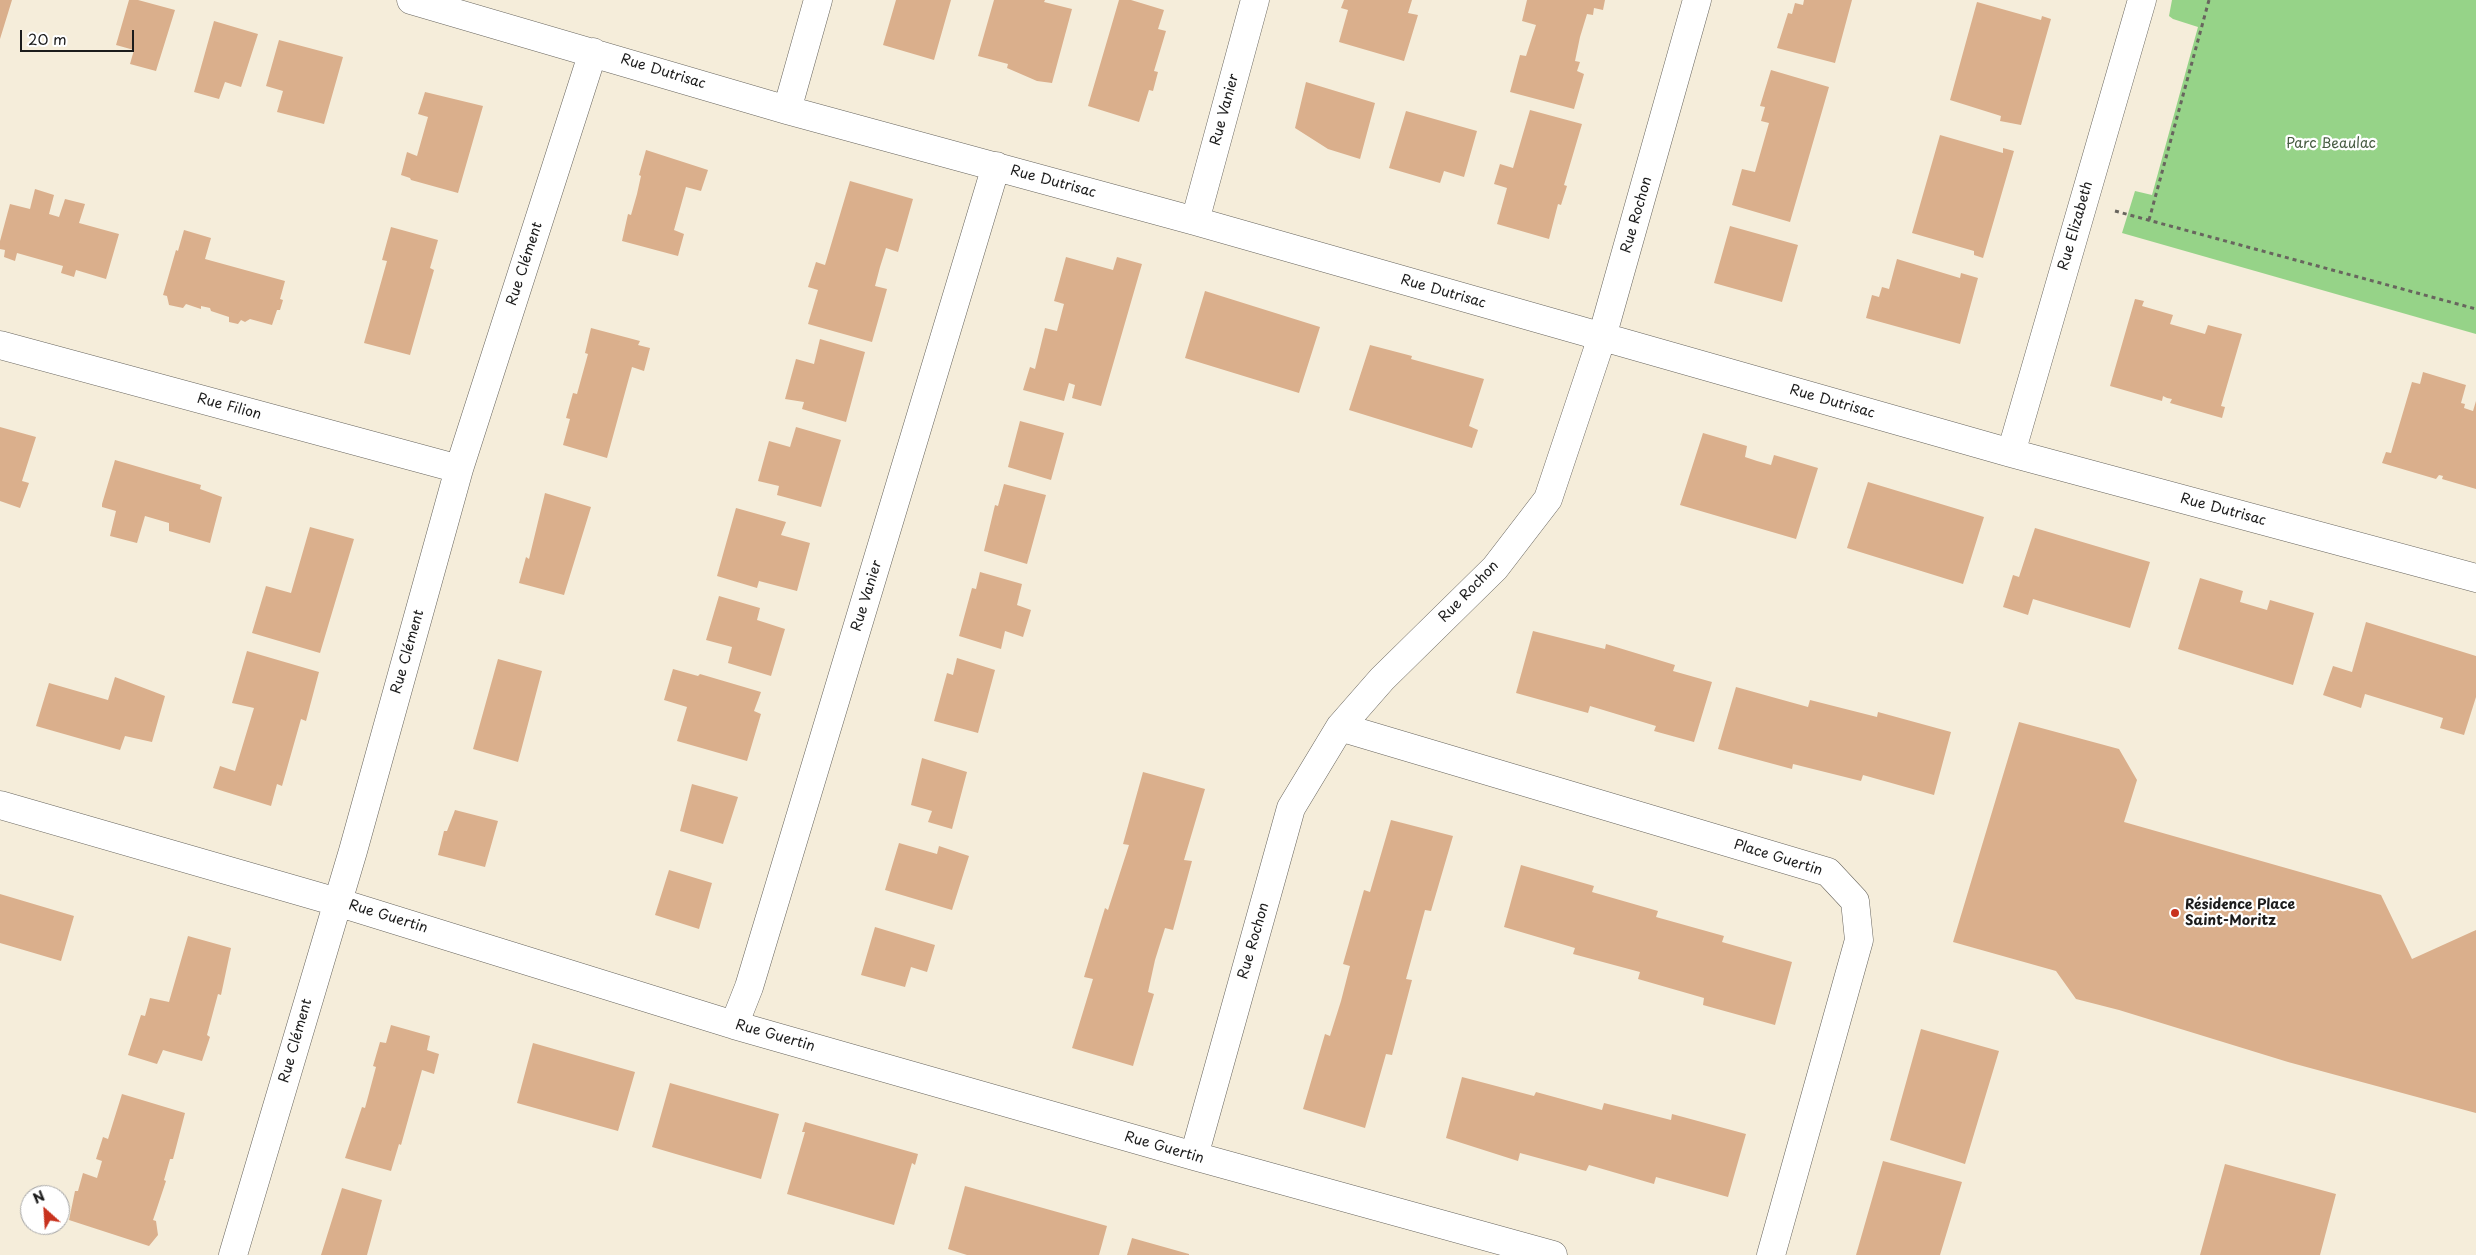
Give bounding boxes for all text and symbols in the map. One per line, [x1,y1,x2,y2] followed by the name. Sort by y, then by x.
[22,20,136,52] scale bar
[28,27,67,50] text: 20 m
[618,51,708,93] street label: Rue Dutrisac
[1207,72,1243,148] street label: Rue Vanier
[2286,136,2376,152] park label: Parc Beaulac
[1008,162,1098,202] street label: Rue Dutrisac
[1618,175,1656,255] street label: Rue Rochon
[2055,180,2097,272] street label: Rue Elizabeth
[504,220,546,308] street label: Rue Clément
[1398,272,1488,312] street label: Rue Dutrisac
[1787,382,1877,422] street label: Rue Dutrisac
[195,390,263,424] street label: Rue Filion
[2178,490,2268,530] street label: Rue Dutrisac
[848,558,886,634] street label: Rue Vanier
[1436,558,1502,626] street label: Rue Rochon
[388,608,428,696] street label: Rue Clément
[1732,837,1824,879] street label: Place Guertin
[346,897,430,937] street label: Rue Guertin
[2185,897,2295,930] place label: Résidence Place Saint-Moritz
[1235,901,1273,981] street label: Rue Rochon
[2169,907,2181,919] marker: Résidence Place Saint-Moritz
[276,997,316,1085] street label: Rue Clément
[733,1017,817,1055] street label: Rue Guertin
[1122,1129,1206,1167] street label: Rue Guertin
[20,1185,70,1235] north arrow
[29,1185,48,1209] text: N

